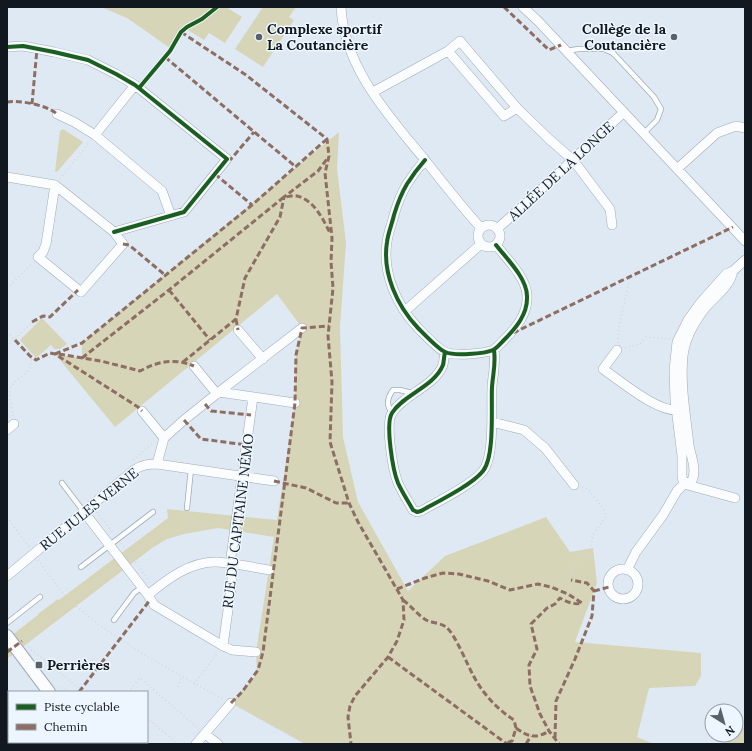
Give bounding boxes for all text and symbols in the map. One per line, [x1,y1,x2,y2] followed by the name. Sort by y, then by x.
[267,20,383,54] place label: Complexe sportif La Coutancière
[582,20,667,54] place label: Collège de la Coutancière
[254,32,264,42] marker: Complexe sportif La Coutancière
[669,32,679,42] marker: Collège de la Coutancière
[504,117,618,225] street label: ALLÉE DE LA LONGE
[218,432,258,610] street label: RUE DU CAPITAINE NÉMO
[36,463,142,554] street label: RUE JULES VERNE
[47,656,110,674] place label: Perrières
[34,660,44,670] marker: Perrières
[8,691,148,743] legend
[44,699,120,714] text: Piste cyclable
[704,703,744,743] north arrow
[44,719,87,734] text: Chemin
[722,723,738,739] text: N

